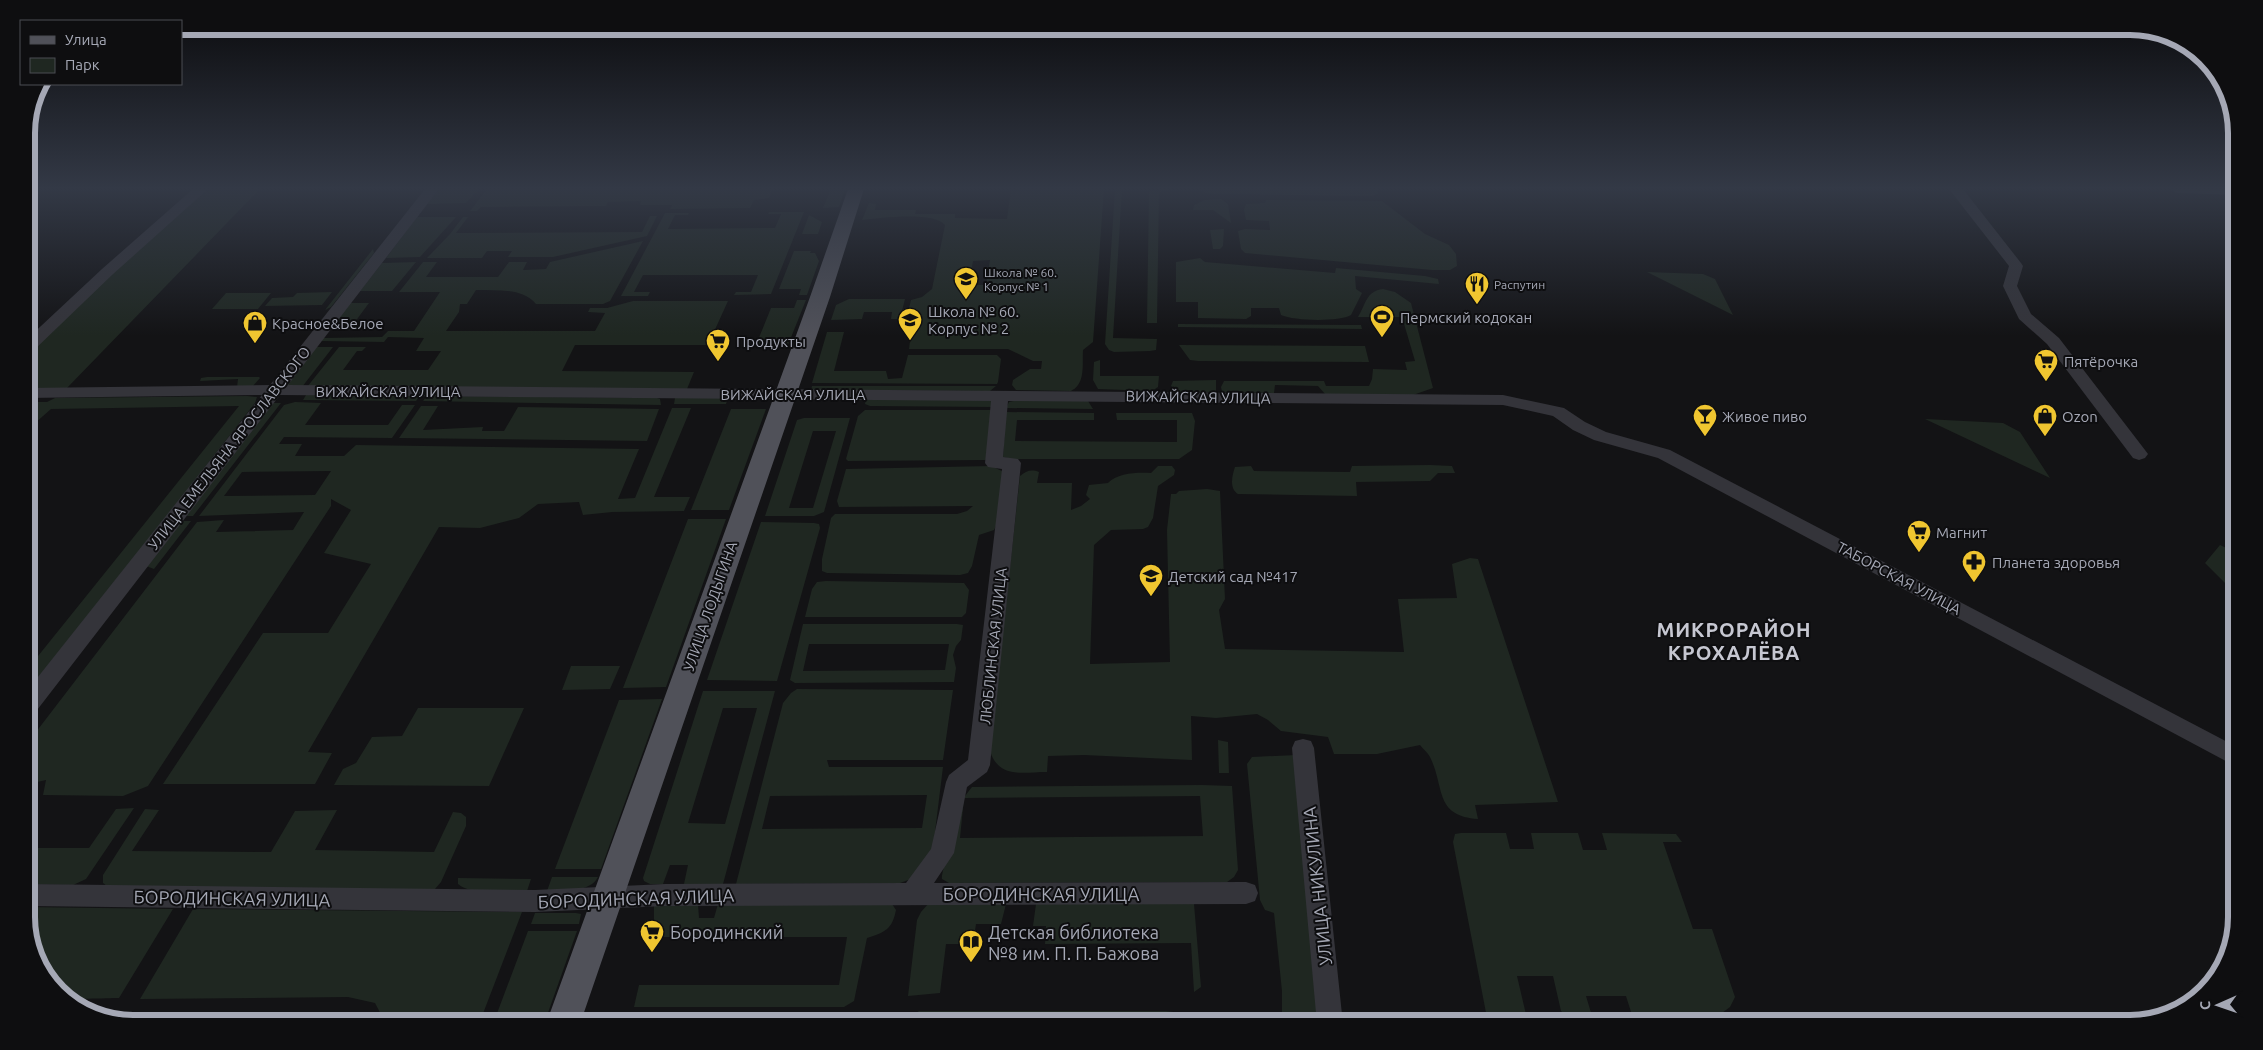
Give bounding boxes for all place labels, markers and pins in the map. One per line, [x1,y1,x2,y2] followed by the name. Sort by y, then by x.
[953,266,979,300] school or university icon: Школа № 60. Корпус № 1
[984,266,1057,293] place label: Школа № 60. Корпус № 1
[1464,271,1490,305] restaurant icon: Распутин
[1494,278,1545,291] place label: Распутин
[928,303,1019,337] place label: Школа № 60. Корпус № 2
[1369,304,1395,338] sports icon: Пермский кодокан
[897,307,923,341] school or university icon: Школа № 60. Корпус № 2
[1400,309,1532,326] place label: Пермский кодокан
[242,310,268,344] shop icon: Красное&Белое
[272,315,384,332] place label: Красное&Белое
[705,328,731,362] supermarket icon: Продукты
[736,333,806,350] place label: Продукты
[2033,348,2059,382] supermarket icon: Пятёрочка
[2064,353,2138,370] place label: Пятёрочка
[1692,403,1718,437] bar icon: Живое пиво
[2032,403,2058,437] shop icon: Ozon
[1722,408,1807,425] place label: Живое пиво
[2062,408,2098,425] place label: Ozon
[1906,519,1932,553] supermarket icon: Магнит
[1936,524,1987,541] place label: Магнит
[1961,549,1987,583] pharmacy icon: Планета здоровья
[1992,554,2120,571] place label: Планета здоровья
[1138,563,1164,597] school or university icon: Детский сад №417
[1168,568,1298,585] place label: Детский сад №417
[639,919,665,953] supermarket icon: Бородинский
[670,922,783,942] place label: Бородинский
[988,922,1159,963] place label: Детская библиотека №8 им. П. П. Бажова
[958,929,984,963] library icon: Детская библиотека №8 им. П. П. Бажова

